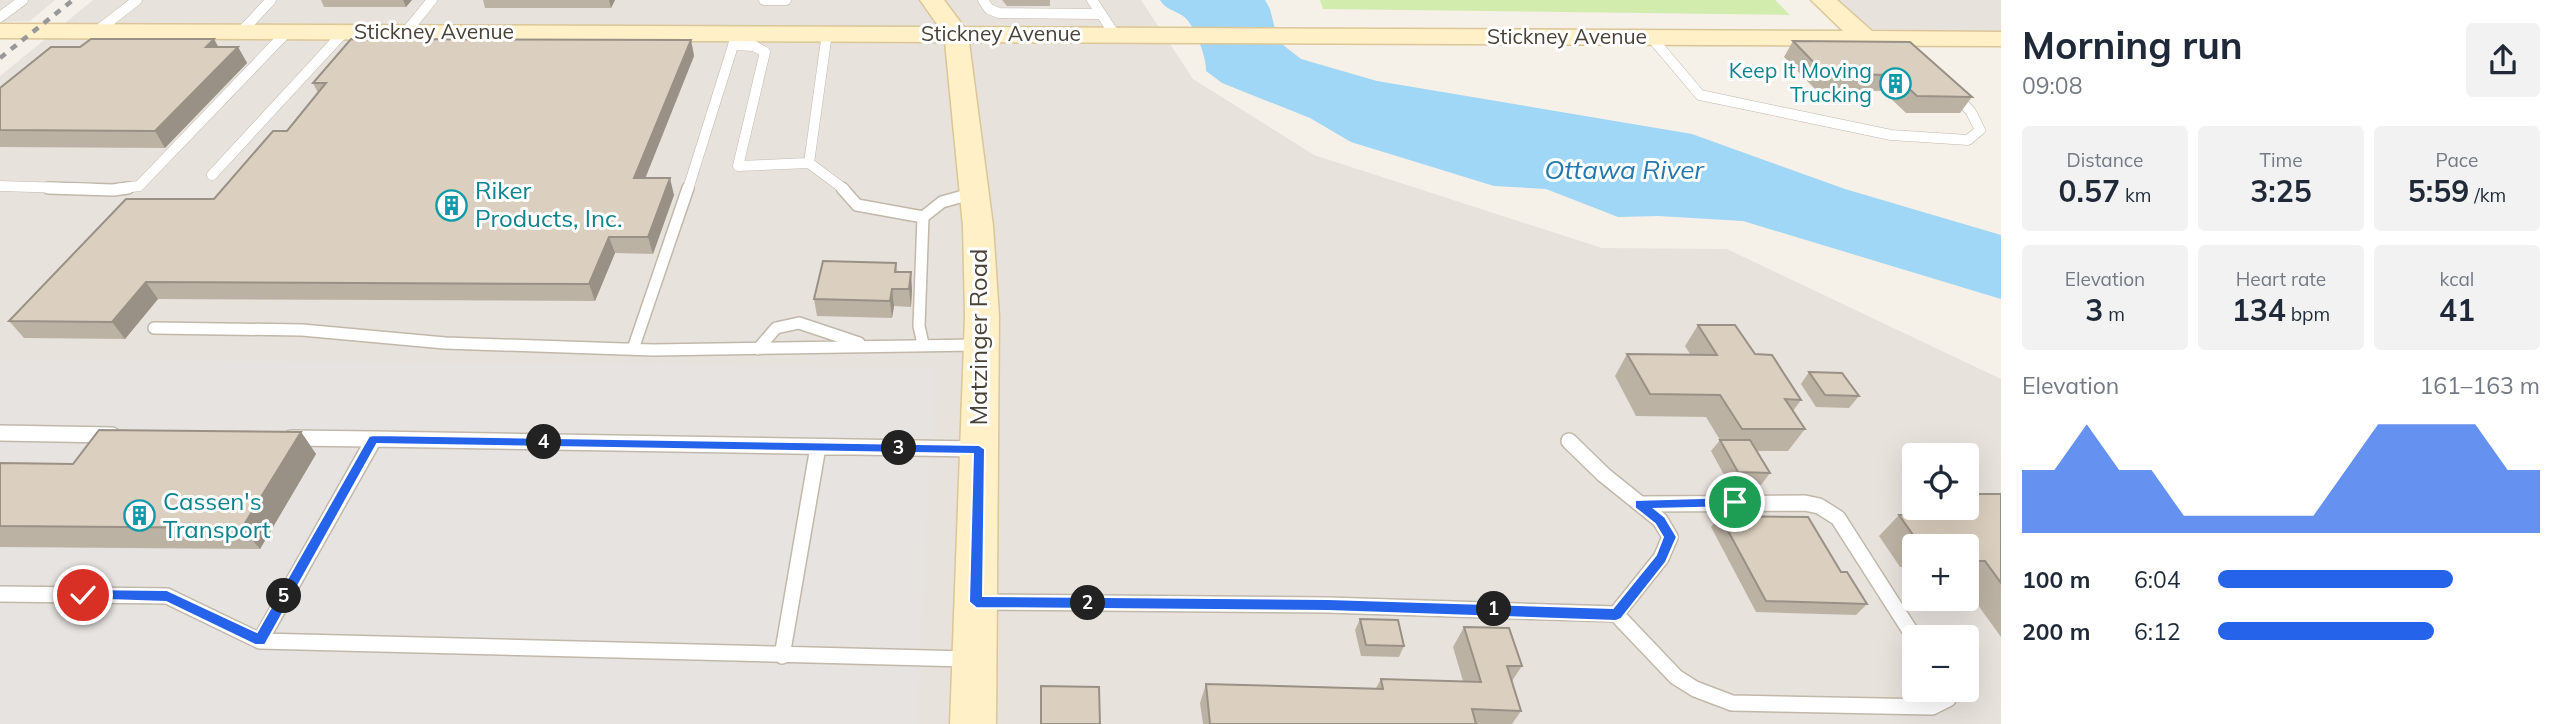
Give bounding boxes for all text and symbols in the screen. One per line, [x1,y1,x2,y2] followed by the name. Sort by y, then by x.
[354,18,514,44] street label: Stickney Avenue
[921,20,1081,46] street label: Stickney Avenue
[2022,21,2243,69] text: Morning run
[1487,23,1647,49] street label: Stickney Avenue
[2466,23,2540,97] button: share
[1729,57,1872,107] place label: Keep It Moving Trucking
[1878,66,1912,100] building icon: Keep It Moving Trucking
[2022,71,2082,100] text: 09:08
[2067,148,2143,172] text: Distance
[2259,148,2303,172] text: Time
[2436,148,2478,172] text: Pace
[1544,153,1705,186] water label: Ottawa River
[2059,172,2120,210] text: 0.57
[2250,172,2312,210] text: 3:25
[2408,172,2469,210] text: 5:59
[475,175,623,233] place label: Riker Products, Inc.
[2120,183,2151,207] text: km
[2469,183,2506,207] text: /km
[435,188,469,222] building icon: Riker Products, Inc.
[963,249,993,425] street label: Matzinger Road
[2065,267,2145,291] text: Elevation
[2236,267,2326,291] text: Heart rate
[2440,267,2474,291] text: kcal
[2085,291,2103,329] text: 3
[2232,291,2286,329] text: 134
[2439,291,2475,329] text: 41
[2103,302,2125,326] text: m
[2286,302,2330,326] text: bpm
[2022,371,2119,400] text: Elevation
[2419,371,2540,400] text: 161–163 m
[526,424,562,460] pin: 4
[538,429,549,453] text: 4
[881,430,916,466] pin: 3
[893,435,904,459] text: 3
[1902,443,1979,702] map controls
[1902,443,1979,520] button: locate
[1705,472,1765,532] pin
[1716,483,1754,521] icon: arrive
[163,486,270,544] place label: Cassen's Transport
[123,499,157,533] building icon: Cassen's Transport
[1902,534,1979,611] button: +
[53,565,113,625] pin
[2022,565,2090,594] text: 100 m
[2134,565,2181,594] text: 6:04
[64,576,102,614] icon: check
[266,578,302,614] pin: 5
[278,583,289,607] text: 5
[1070,586,1106,620] pin: 2
[1082,590,1093,614] text: 2
[1476,592,1512,626] pin: 1
[1488,596,1499,620] text: 1
[2022,617,2090,646] text: 200 m
[2134,617,2181,646] text: 6:12
[1902,625,1979,702] button: −

